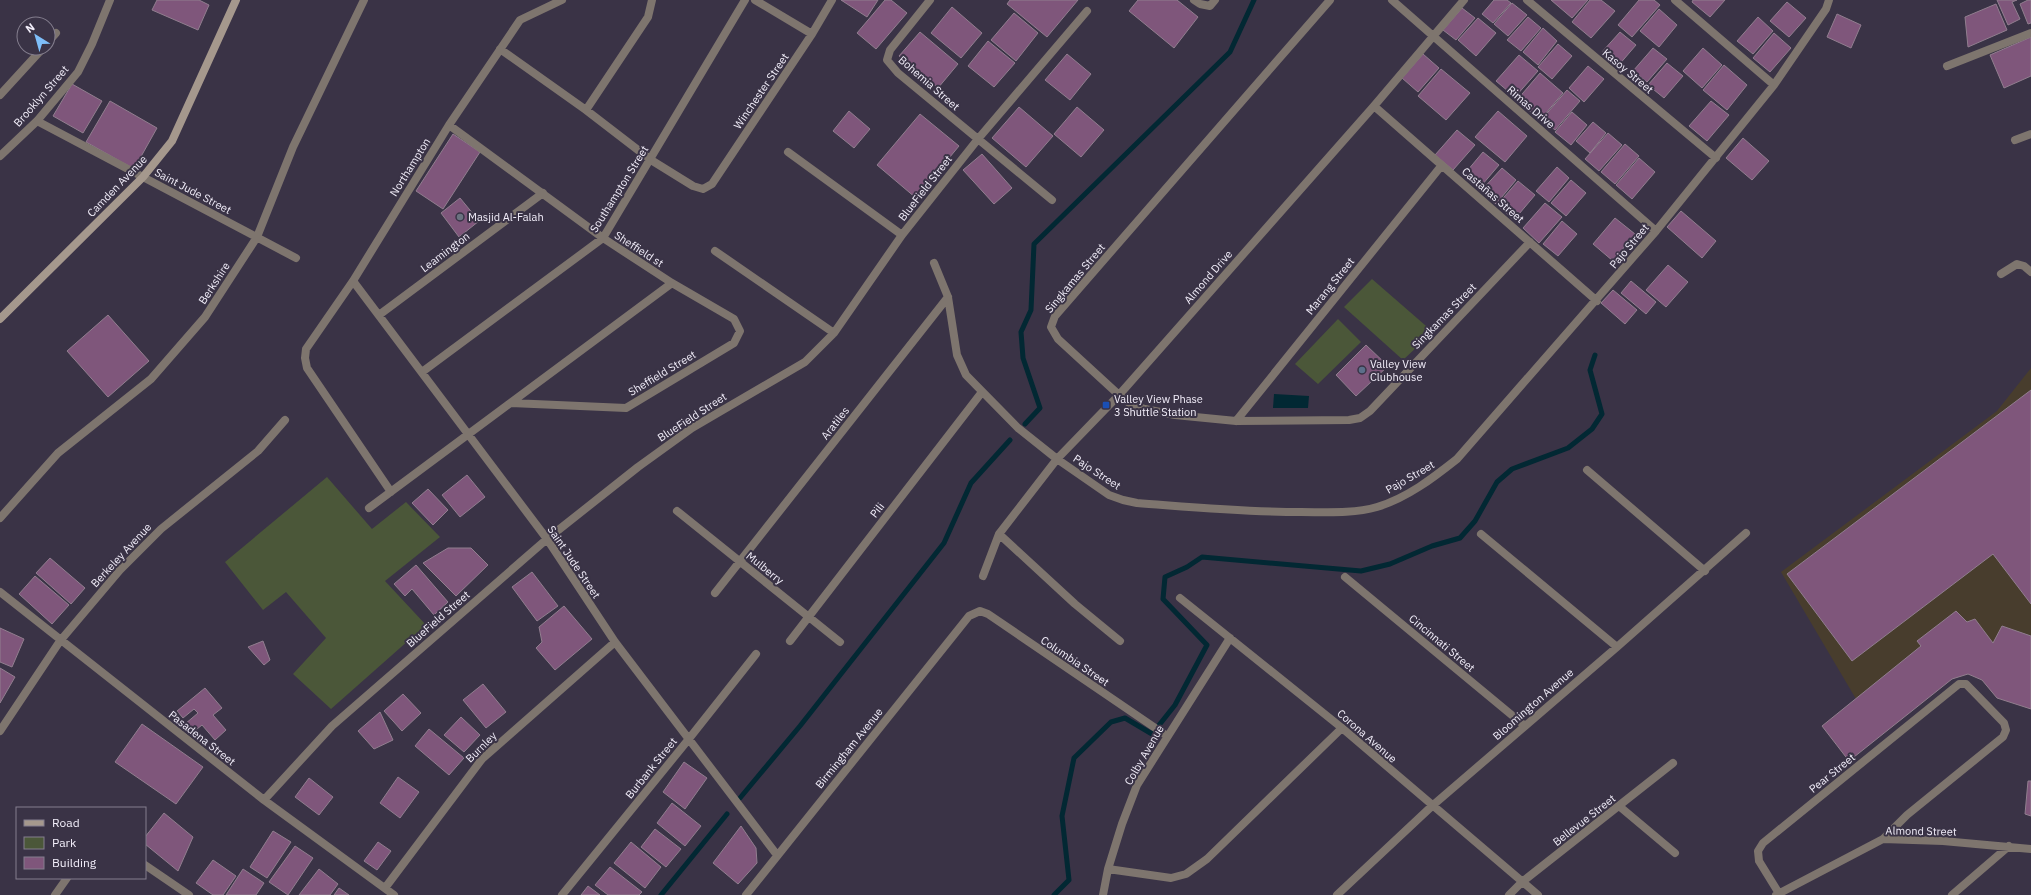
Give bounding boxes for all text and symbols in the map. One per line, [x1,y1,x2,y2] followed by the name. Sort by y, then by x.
[16,16,56,56] north arrow
[23,20,37,36] text: N
[1600,46,1657,97] street label: Kasoy Street
[730,50,792,132] street label: Winchester Street
[895,53,963,114] street label: Bohemia Street
[11,62,72,130] street label: Brooklyn Street
[1504,82,1558,132] street label: Rimas Drive
[387,135,433,199] street label: Northampton
[587,143,651,235] street label: Southampton Street
[84,152,150,220] street label: Camden Avenue
[895,152,955,224] street label: BlueField Street
[1459,164,1527,226] street label: Castañas Street
[152,165,234,217] street label: Saint Jude Street
[468,210,544,224] place label: Masjid Al-Falah
[455,212,465,222] marker: Masjid Al-Falah
[1606,221,1652,271] street label: Pajo Street
[612,228,666,270] street label: Sheffield st
[418,229,472,275] street label: Leamington
[1042,240,1108,316] street label: Singkamas Street
[1181,247,1235,307] street label: Almond Drive
[1303,254,1357,317] street label: Marang Street
[195,259,233,307] street label: Berkshire
[1409,280,1479,352] street label: Singkamas Street
[626,347,699,399] street label: Sheffield Street
[1370,357,1427,384] place label: Valley View Clubhouse
[1357,365,1367,375] marker: Valley View Clubhouse
[655,389,729,445] street label: BlueField Street
[1114,392,1203,419] place label: Valley View Phase 3 Shuttle Station
[1101,400,1111,410] marker: Valley View Phase 3 Shuttle Station
[818,404,852,442] street label: Aratiles
[1070,451,1124,493] street label: Pajo Street
[1383,457,1437,497] street label: Pajo Street
[867,500,887,520] street label: Pili
[88,520,154,590] street label: Berkeley Avenue
[544,523,604,601] street label: Saint Jude Street
[743,549,787,588] street label: Mulberry
[403,588,473,650] street label: BlueField Street
[1406,611,1478,675] street label: Cincinnati Street
[1038,633,1112,689] street label: Columbia Street
[1490,665,1576,743] street label: Bloomington Avenue
[812,705,886,791] street label: Birmingham Avenue
[1334,706,1400,766] street label: Corona Avenue
[166,708,238,769] street label: Pasadena Street
[1121,722,1167,788] street label: Colby Avenue
[463,728,500,765] street label: Burnley
[622,735,680,801] street label: Burbank Street
[1806,750,1858,796] street label: Pear Street
[1550,791,1618,849] street label: Bellevue Street
[16,807,146,879] legend
[52,815,80,830] text: Road
[1885,823,1957,839] street label: Almond Street
[52,835,77,850] text: Park
[52,855,97,870] text: Building

